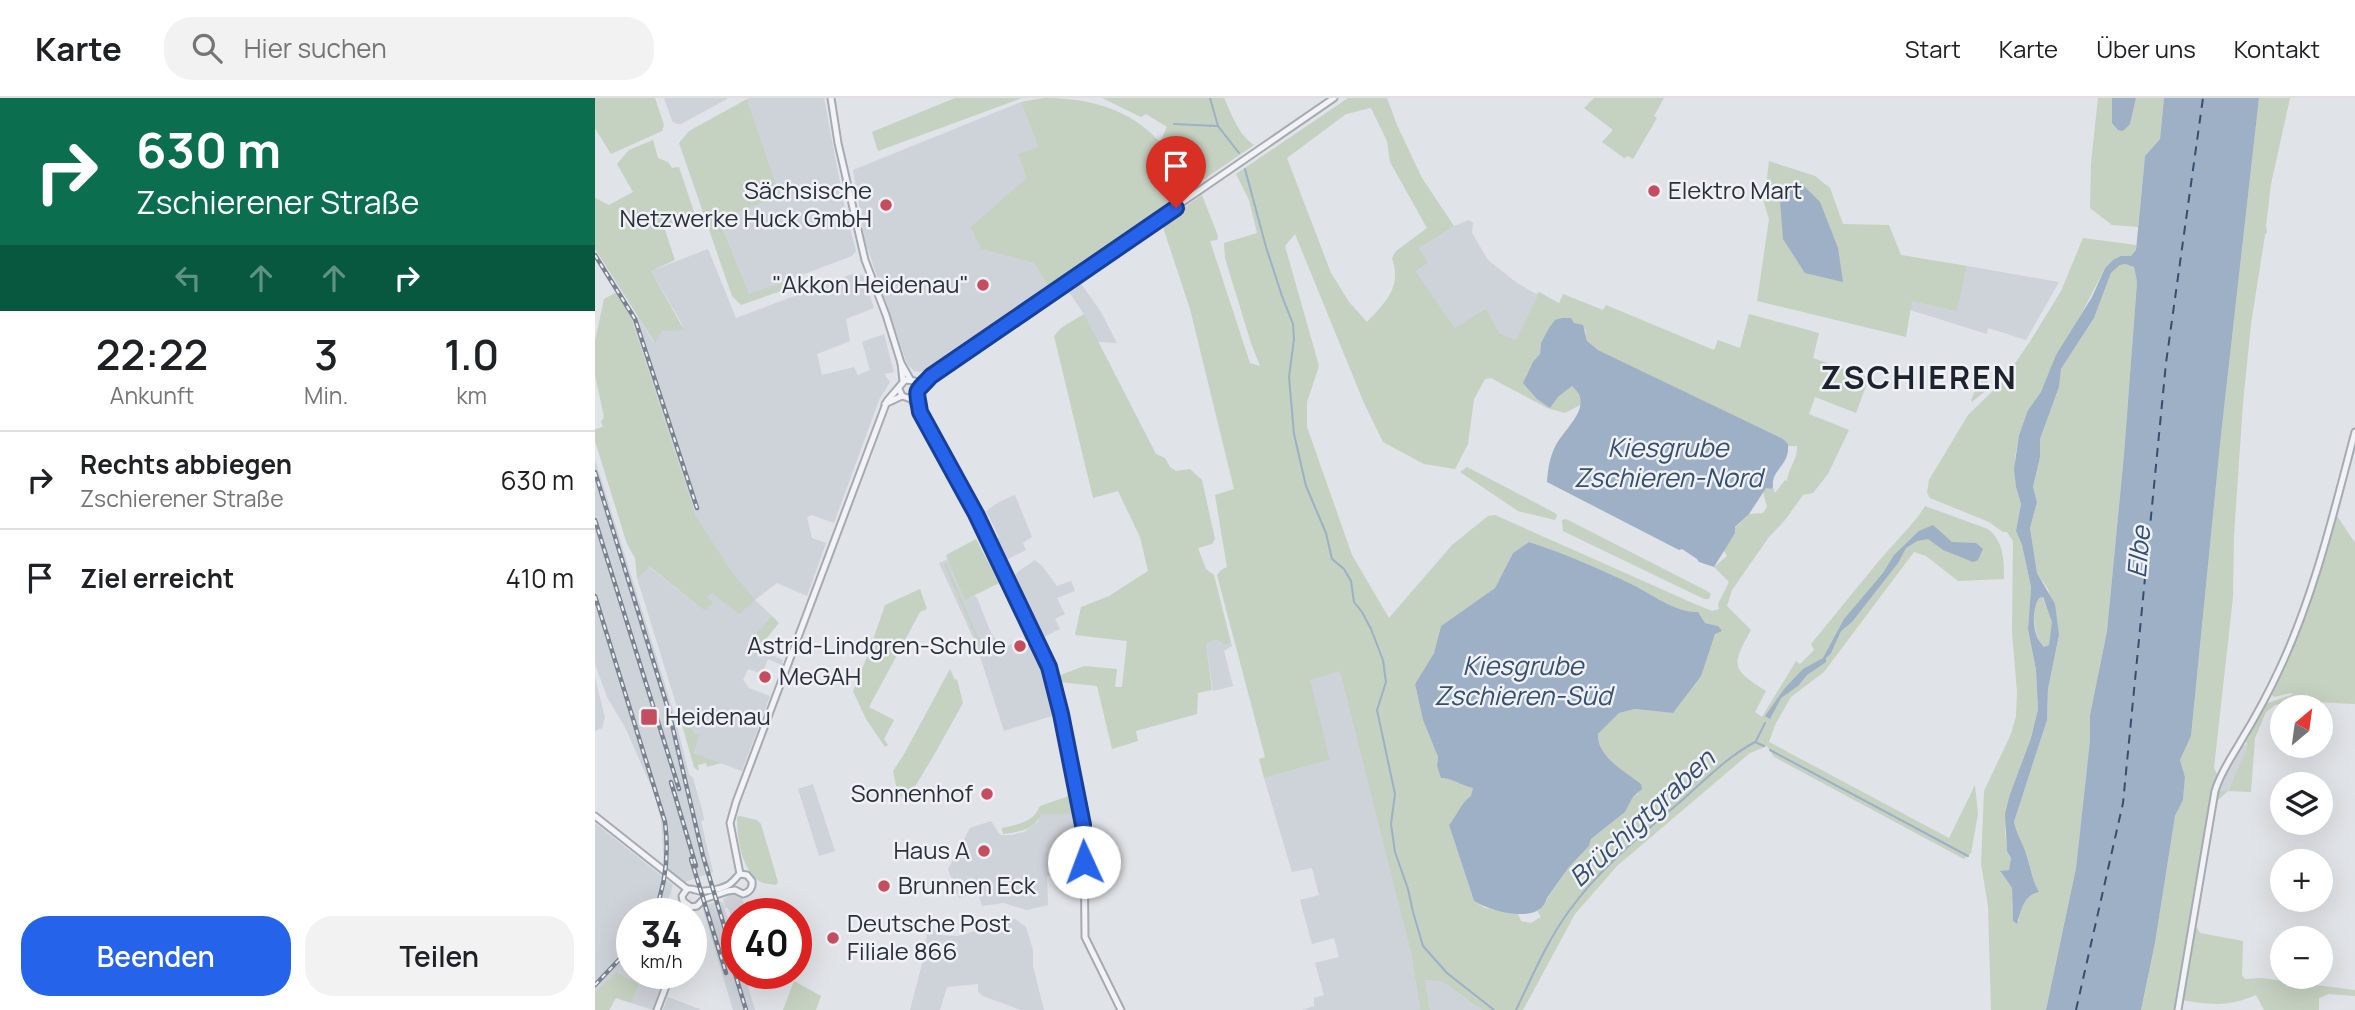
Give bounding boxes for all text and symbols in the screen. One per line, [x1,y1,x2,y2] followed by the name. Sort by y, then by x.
[164,17,654,80] search box
[35,26,122,71] text: Karte
[188,29,226,67] icon: search
[244,30,387,66] text: Hier suchen
[1905,32,1961,65] text: Start
[1999,32,2058,65] text: Karte
[2096,32,2196,65] text: Über uns
[2234,32,2320,65] text: Kontakt
[136,116,281,183] text: 630 m
[21,126,112,217] icon: right
[1146,136,1206,208] pin
[1157,147,1195,185] icon: arrive
[620,173,872,234] place label: Sächsische Netzwerke Huck GmbH
[1668,173,1802,206] place label: Elektro Mart
[136,180,419,224] text: Zschierener Straße
[1646,183,1662,199] marker: Elektro Mart
[878,197,894,213] marker: Sächsische Netzwerke Huck GmbH
[169,259,207,297] icon: left
[242,259,280,297] icon: ahead
[315,259,353,297] icon: ahead
[388,259,426,297] icon: right
[772,267,969,300] place label: "Akkon Heidenau"
[975,277,991,293] marker: "Akkon Heidenau"
[96,325,208,383] text: 22:22
[314,325,338,383] text: 3
[444,325,499,383] text: 1.0
[1820,355,2018,399] district label: ZSCHIEREN
[110,379,194,411] text: Ankunft
[304,379,348,411] text: Min.
[456,379,487,411] text: km
[1574,429,1766,495] water label: Kiesgrube Zschieren-Nord
[80,446,292,482] text: Rechts abbiegen
[21,461,59,499] icon: right
[500,462,574,498] text: 630 m
[80,482,284,514] text: Zschierener Straße
[2118,523,2158,579] water label: Elbe
[21,559,59,597] icon: arrive
[80,560,234,596] text: Ziel erreicht
[505,560,574,596] text: 410 m
[747,628,1006,661] place label: Astrid-Lindgren-Schule
[1012,638,1028,654] marker: Astrid-Lindgren-Schule
[1434,647,1616,713] water label: Kiesgrube Zschieren-Süd
[779,659,861,692] place label: MeGAH
[757,669,773,685] marker: MeGAH
[2270,695,2333,758] north arrow
[2270,695,2333,989] map controls
[665,699,771,732] place label: Heidenau
[639,707,659,727] marker: Heidenau
[1561,739,1723,894] water label: Brüchigtgraben
[2270,772,2333,835] button: layers
[851,776,973,809] place label: Sonnenhof
[979,786,995,802] marker: Sonnenhof
[1047,825,1121,899] position arrow
[893,833,970,866] place label: Haus A
[976,843,992,859] marker: Haus A
[2270,849,2333,912] button: +
[898,868,1037,901] place label: Brunnen Eck
[876,878,892,894] marker: Brunnen Eck
[721,898,812,989] speed limit sign: 40
[847,906,1011,967] place label: Deutsche Post Filiale 866
[641,910,682,958] text: 34
[21,916,291,996] button: Beenden
[305,916,574,996] button: Teilen
[2270,926,2333,989] button: −
[825,930,841,946] marker: Deutsche Post Filiale 866
[641,949,682,973] text: km/h

